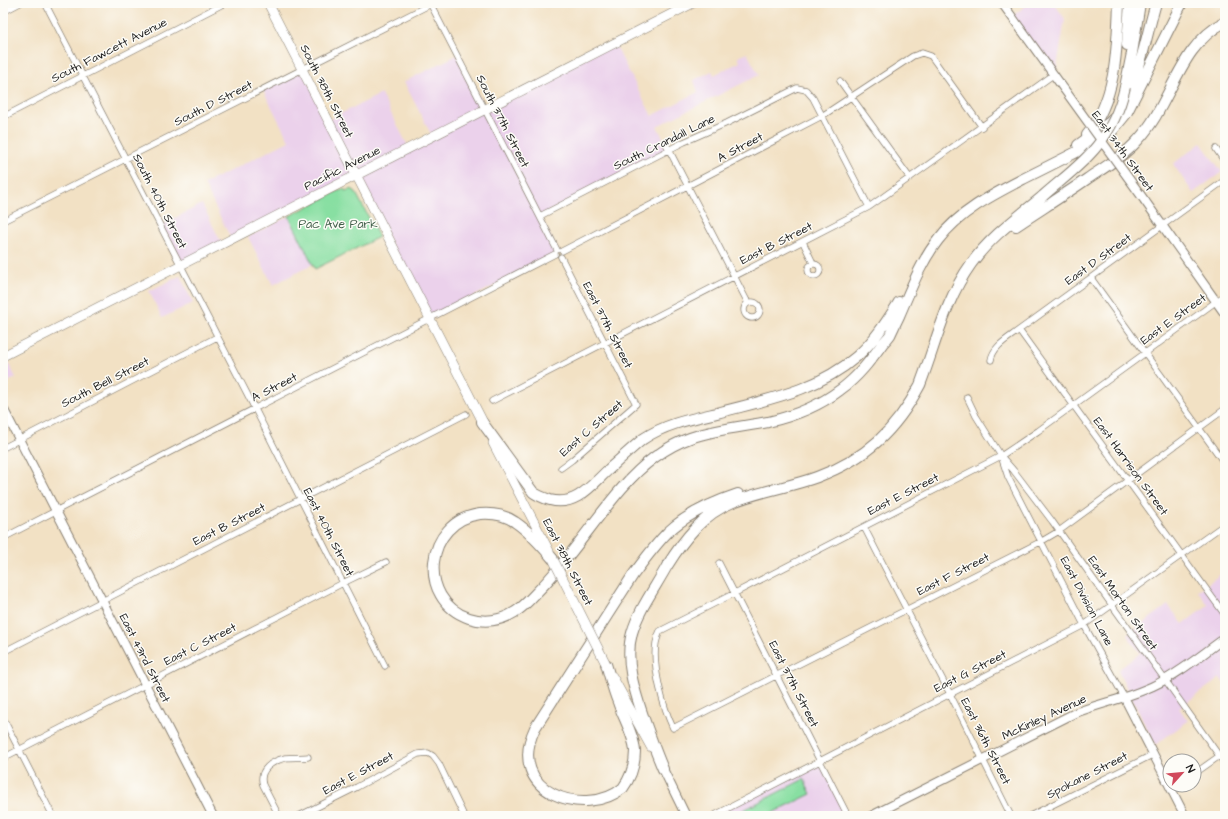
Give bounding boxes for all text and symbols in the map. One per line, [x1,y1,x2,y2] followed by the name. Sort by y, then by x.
[48,14,170,87] street label: South Fawcett Avenue
[296,42,357,141] street label: South 38th Street
[472,72,533,171] street label: South 37th Street
[171,76,255,130] street label: South D Street
[1088,108,1158,195] street label: East 34th Street
[611,110,718,174] street label: South Crandall Lane
[714,128,766,167] street label: A Street
[301,142,384,195] street label: Pacific Avenue
[128,151,191,252] street label: South 40th Street
[298,216,378,233] park label: Pac Ave Park
[737,218,816,269] street label: East B Street
[1062,229,1135,289] street label: East D Street
[578,279,637,372] street label: East 37th Street
[1137,290,1210,349] street label: East E Street
[58,353,152,412] street label: South Bell Street
[248,369,300,406] street label: A Street
[556,396,627,461] street label: East C Street
[1089,414,1172,519] street label: East Harrison Street
[865,469,942,520] street label: East E Street
[299,485,358,580] street label: East 40th Street
[190,499,269,550] street label: East B Street
[538,516,597,609] street label: East 38th Street
[914,549,992,600] street label: East F Street
[1084,553,1162,654] street label: East Morton Street
[1056,554,1117,649] street label: East Division Lane
[115,611,174,706] street label: East 43rd Street
[161,619,239,670] street label: East C Street
[764,638,823,731] street label: East 37th Street
[931,646,1009,697] street label: East G Street
[999,690,1090,745] street label: McKinley Avenue
[956,695,1015,788] street label: East 36th Street
[320,748,397,799] street label: East E Street
[1044,748,1131,803] street label: Spokane Street
[1162,753,1202,793] north arrow
[1182,762,1199,775] text: N

